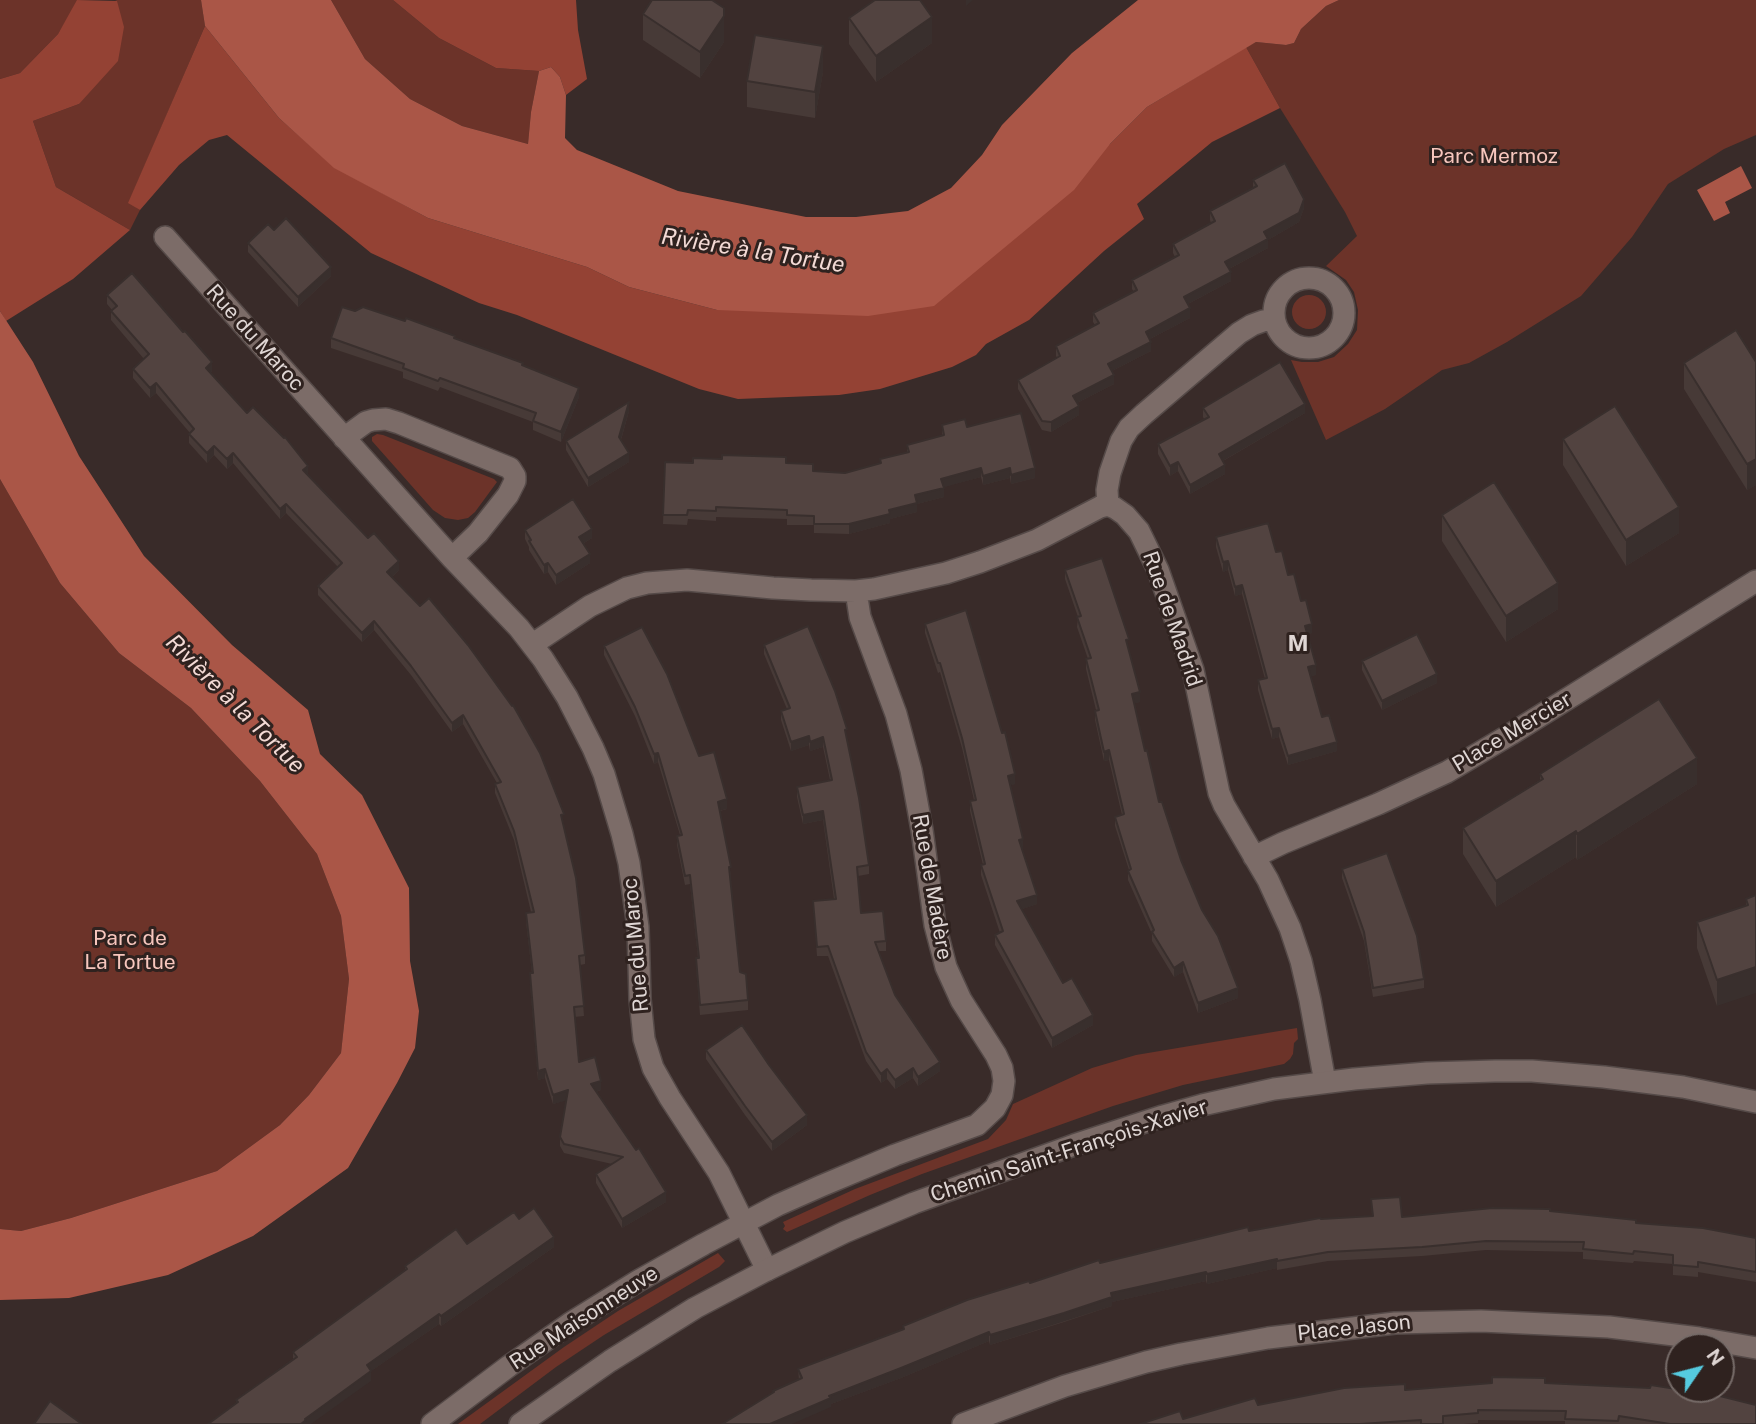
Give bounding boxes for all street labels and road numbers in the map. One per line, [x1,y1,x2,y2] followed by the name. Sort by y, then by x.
[201,280,309,396] street label: Rue du Maroc
[1137,548,1207,690] street label: Rue de Madrid
[1448,687,1576,777] street label: Place Mercier
[907,812,957,962] street label: Rue de Madère
[618,877,654,1013] street label: Rue du Maroc
[927,1094,1211,1208] street label: Chemin Saint-François-Xavier
[505,1261,663,1375] street label: Rue Maisonneuve
[1296,1310,1412,1346] street label: Place Jason

